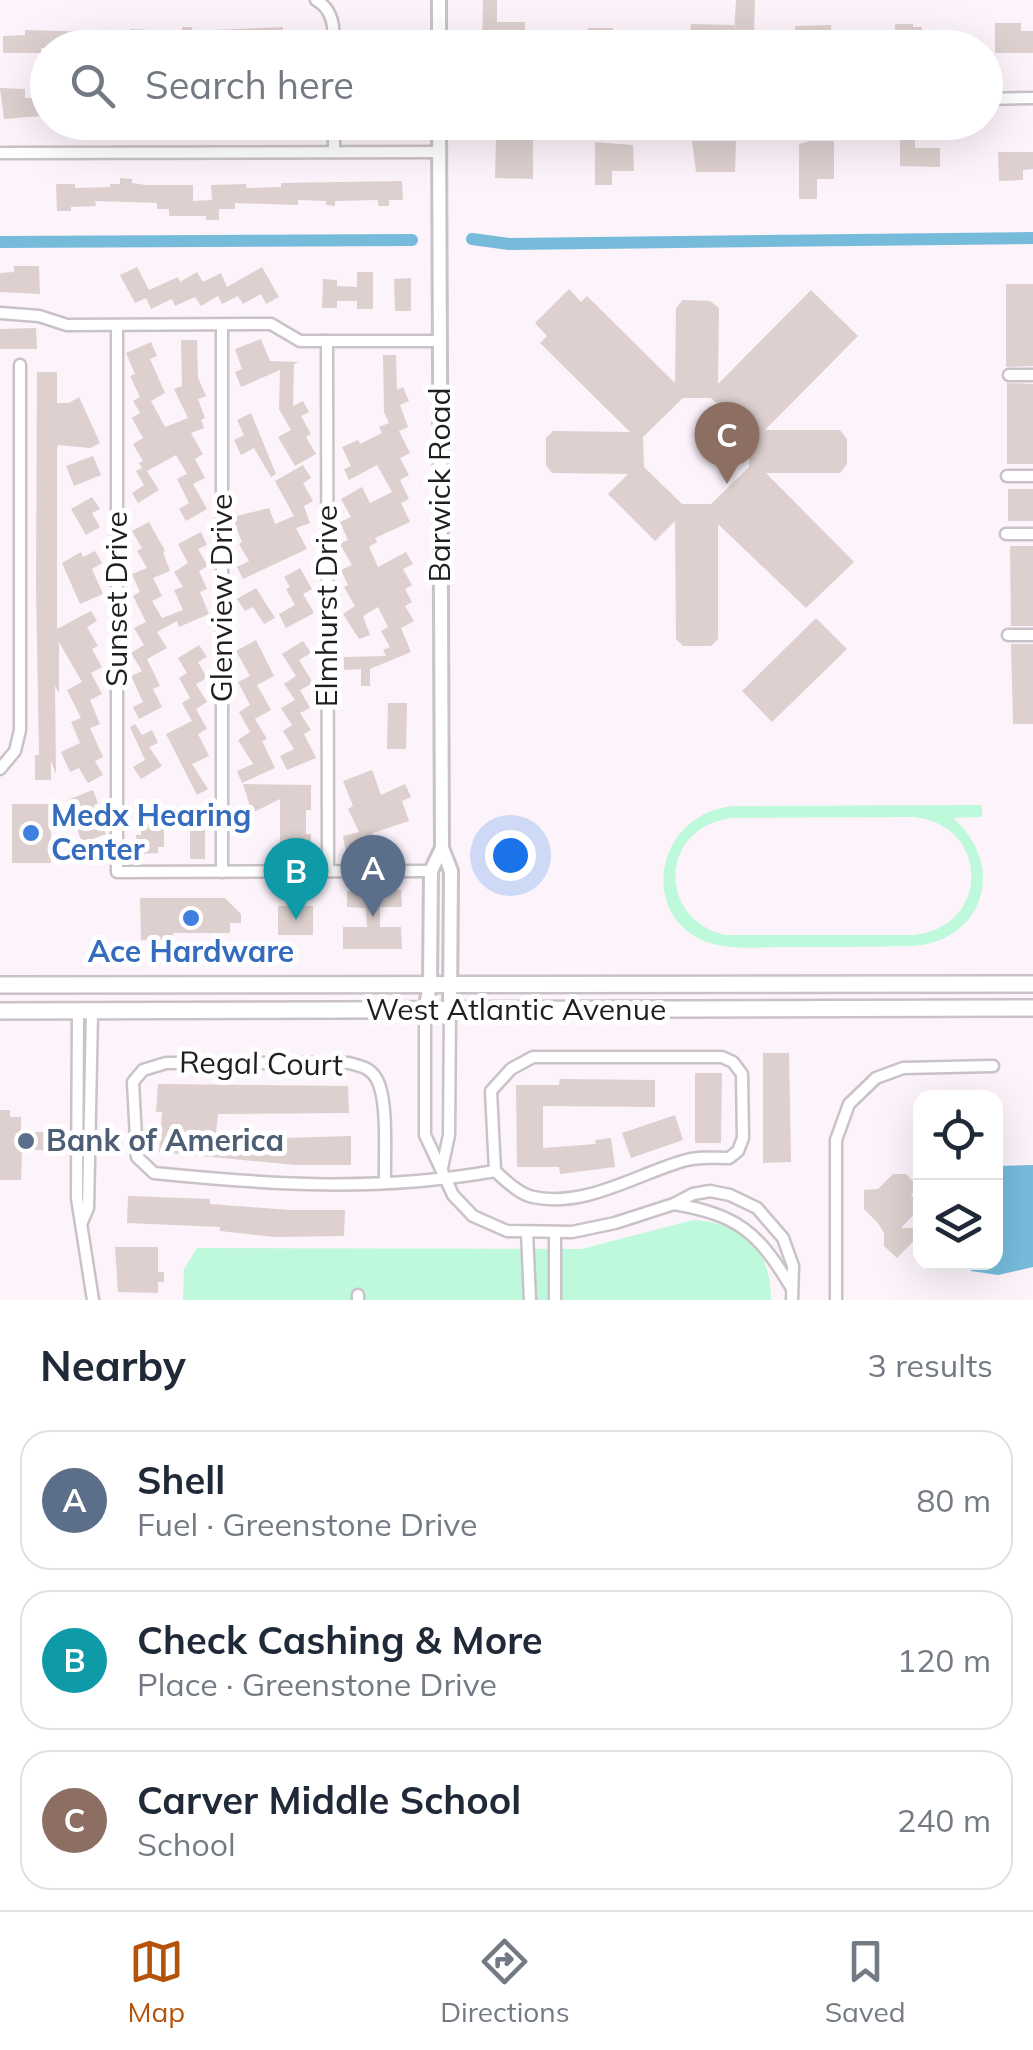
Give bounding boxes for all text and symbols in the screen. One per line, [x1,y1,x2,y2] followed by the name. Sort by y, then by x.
[30,30,1003,140] search box
[65,58,120,113] icon: search
[145,61,354,109] text: Search here
[420,387,458,583] street label: Barwick Road
[694,402,760,484] pin: C
[202,494,240,702] street label: Glenview Drive
[307,505,345,707] street label: Elmhurst Drive
[97,511,135,687] street label: Sunset Drive
[51,796,251,868] place label: Medx Hearing Center
[20,822,42,844] marker: Medx Hearing Center
[485,830,536,881] your location
[340,834,406,917] pin: A
[264,838,328,920] pin: B
[180,907,202,929] marker: Ace Hardware
[88,932,294,970] place label: Ace Hardware
[366,990,666,1028] street label: West Atlantic Avenue
[179,1043,343,1083] street label: Regal Court
[913,1090,1003,1270] map controls
[913,1090,1003,1180] button: locate
[46,1121,284,1159] place label: Bank of America
[15,1130,37,1152] marker: Bank of America
[913,1180,1003,1270] button: layers
[40,1339,186,1392] text: Nearby
[868,1345,993,1385] text: 3 results
[137,1456,225,1504] text: Shell
[62,1480,87,1520] text: A
[916,1480,991,1520] text: 80 m
[137,1504,477,1544] text: Fuel · Greenstone Drive
[137,1616,543,1664] text: Check Cashing & More
[63,1640,86,1680] text: B
[897,1640,991,1680] text: 120 m
[137,1664,497,1704] text: Place · Greenstone Drive
[137,1776,521,1824] text: Carver Middle School
[64,1800,85,1840] text: C
[897,1800,991,1840] text: 240 m
[137,1824,236,1864] text: School
[128,1934,185,2029] tab: Map
[440,1934,570,2029] tab: Directions
[825,1934,905,2029] tab: Saved

